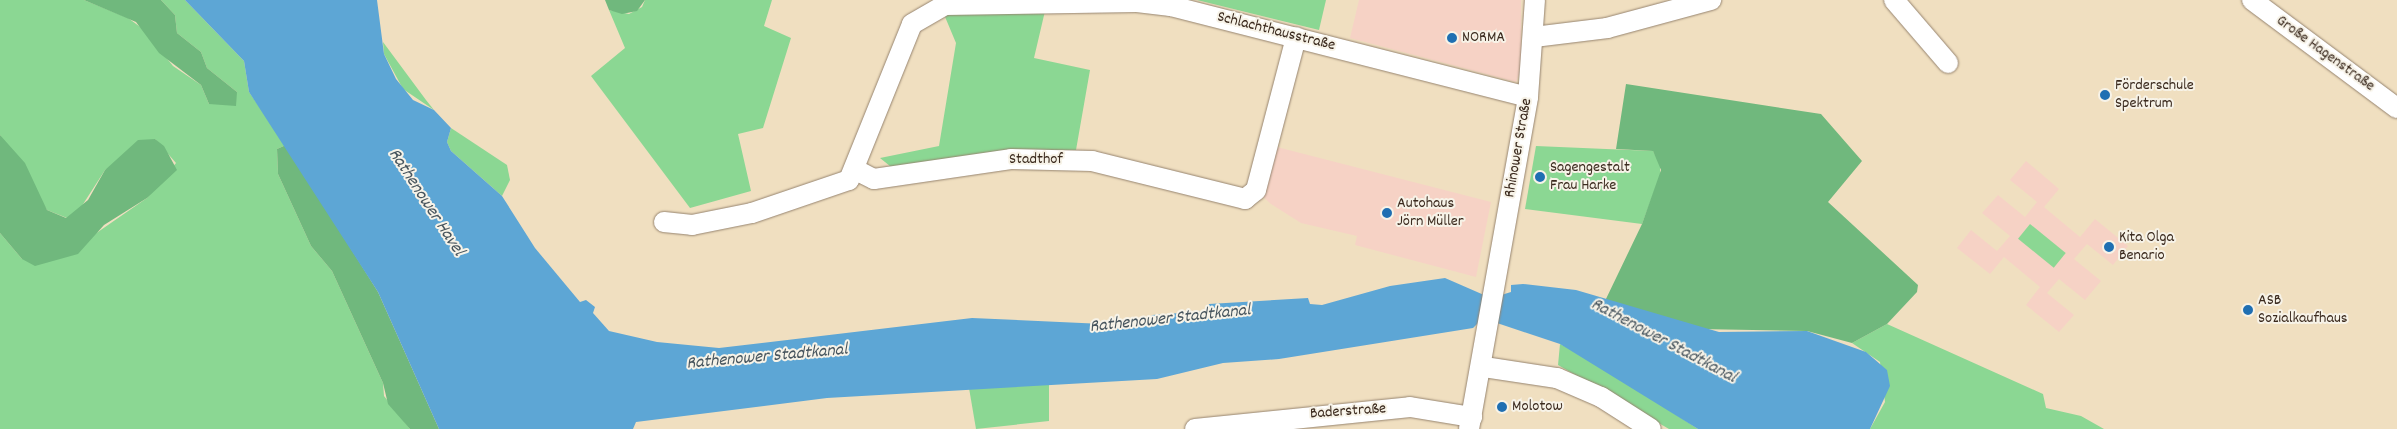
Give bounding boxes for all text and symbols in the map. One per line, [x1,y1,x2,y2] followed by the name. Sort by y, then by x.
[1215,8,1337,56] street label: Schlachthausstraße
[2272,12,2378,96] street label: Große Hagenstraße
[1462,28,1505,48] place label: NORMA
[1446,32,1458,44] marker: NORMA
[2115,76,2194,114] place label: Förderschule Spektrum
[2099,89,2111,101] marker: Förderschule Spektrum
[1501,97,1537,199] street label: Rhinower Straße
[382,145,468,261] water label: Rathenower Havel
[1009,150,1063,170] street label: Stadthof
[1550,158,1630,196] place label: Sagengestalt Frau Harke
[1534,171,1546,183] marker: Sagengestalt Frau Harke
[1397,194,1464,232] place label: Autohaus Jörn Müller
[1381,207,1393,219] marker: Autohaus Jörn Müller
[2119,228,2174,266] place label: Kita Olga Benario
[2103,241,2115,253] marker: Kita Olga Benario
[2258,291,2348,329] place label: ASB Sozialkaufhaus
[1587,295,1739,389] water label: Rathenower Stadtkanal
[1089,301,1251,339] water label: Rathenower Stadtkanal
[2242,304,2254,316] marker: ASB Sozialkaufhaus
[686,340,848,376] water label: Rathenower Stadtkanal
[1512,397,1563,417] place label: Molotow
[1309,400,1387,424] street label: Baderstraße
[1496,401,1508,413] marker: Molotow

